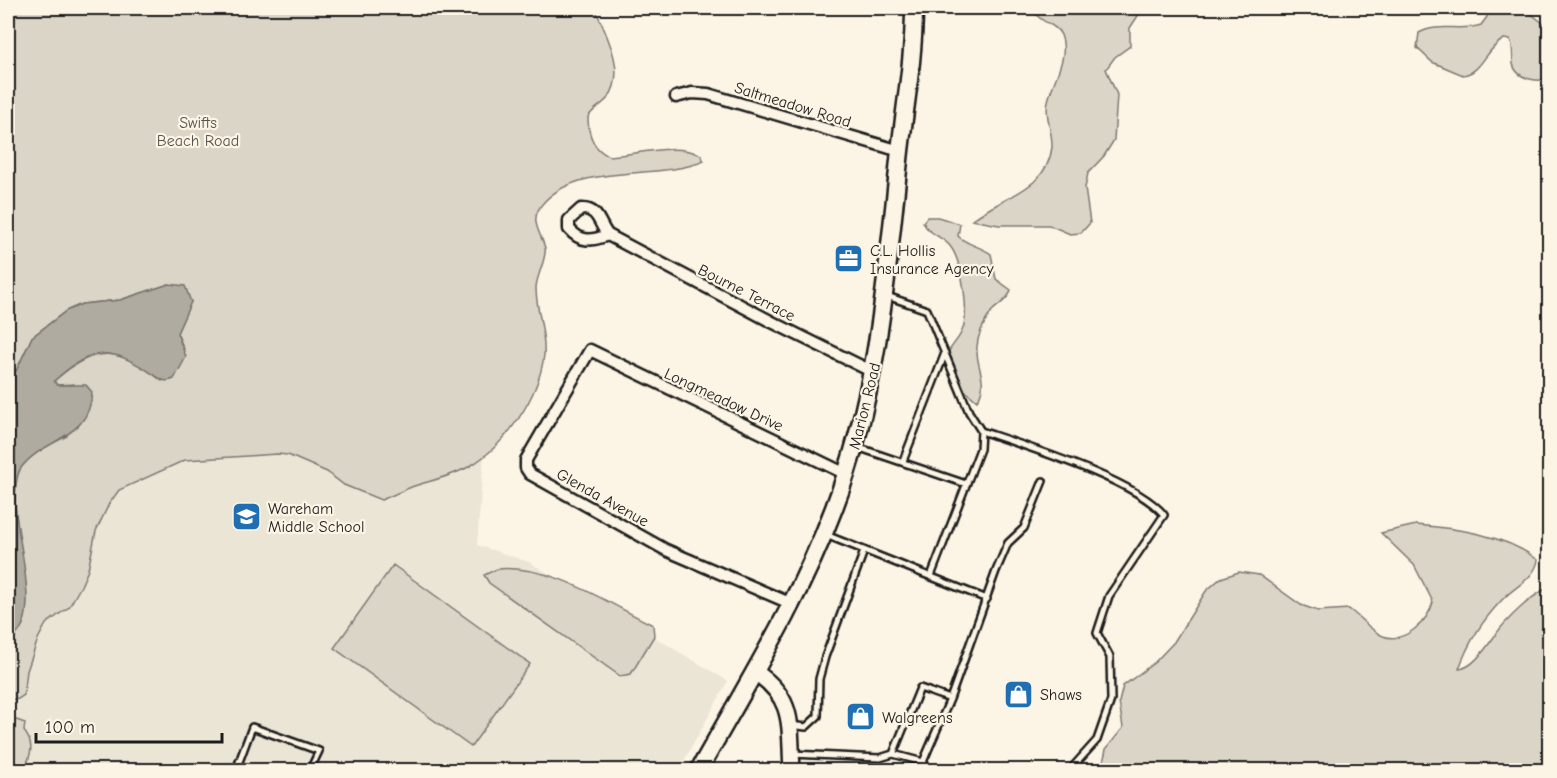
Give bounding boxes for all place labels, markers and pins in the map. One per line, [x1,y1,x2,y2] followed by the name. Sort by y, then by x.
[870,242,995,278] place label: C.L. Hollis Insurance Agency
[833,243,865,275] office icon: C.L. Hollis Insurance Agency
[268,500,364,536] place label: Wareham Middle School
[231,501,263,533] school or university icon: Wareham Middle School
[1003,678,1035,710] shop icon: Shaws
[1040,686,1082,704] place label: Shaws
[845,701,877,733] shop icon: Walgreens
[882,709,953,727] place label: Walgreens

